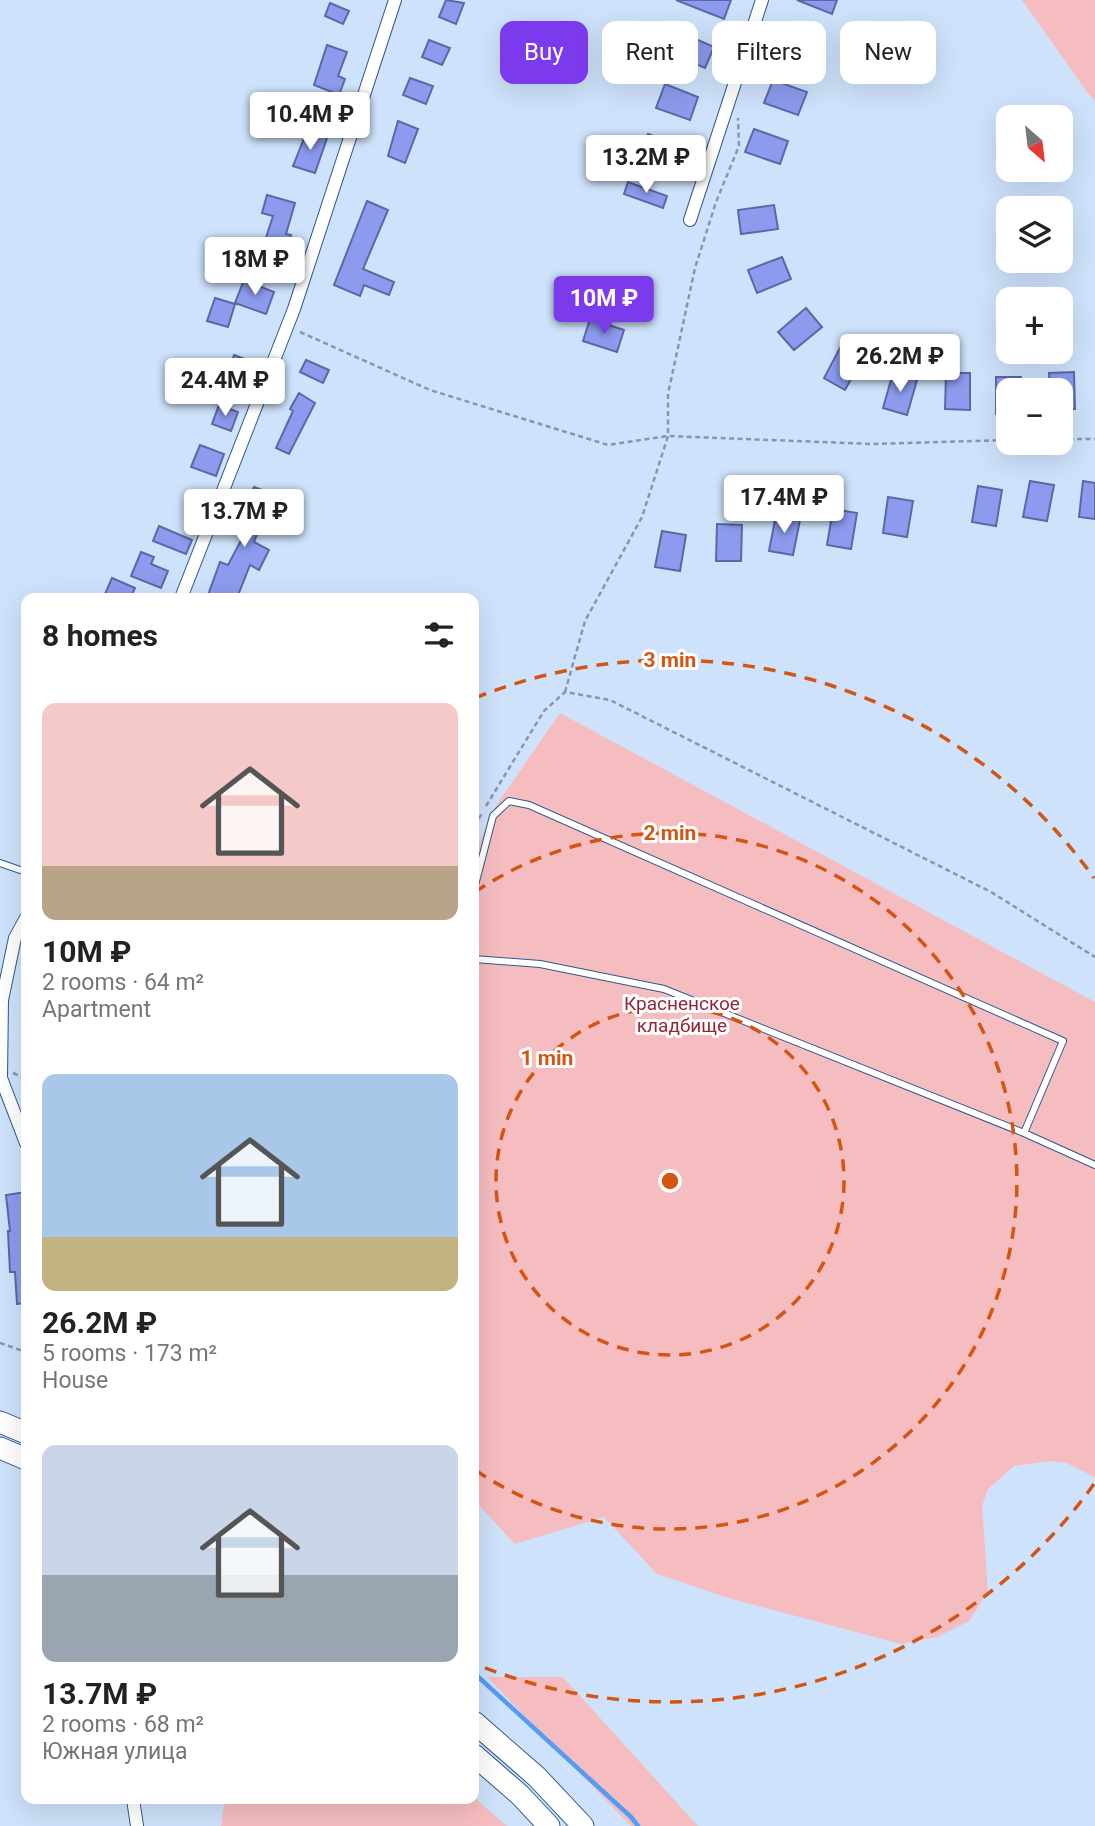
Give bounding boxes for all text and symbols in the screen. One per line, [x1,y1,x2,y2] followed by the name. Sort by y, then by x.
[500,21,588,84] chip: Buy
[602,21,698,84] chip: Rent
[712,21,826,84] chip: Filters
[840,21,936,84] chip: New
[245,92,375,152] pin: 10.4M ₽
[266,101,354,128] text: 10.4M ₽
[996,105,1073,182] north arrow
[996,105,1073,455] map controls
[581,136,711,195] pin: 13.2M ₽
[602,144,690,171] text: 13.2M ₽
[996,196,1073,273] button: layers
[206,238,304,297] pin: 18M ₽
[221,246,289,273] text: 18M ₽
[555,276,653,336] pin: 10M ₽
[570,285,638,312] text: 10M ₽
[996,287,1073,364] button: +
[835,334,965,394] pin: 26.2M ₽
[856,343,944,370] text: 26.2M ₽
[160,358,290,418] pin: 24.4M ₽
[181,367,269,394] text: 24.4M ₽
[996,378,1073,455] button: −
[719,476,849,535] pin: 17.4M ₽
[740,484,828,511] text: 17.4M ₽
[179,490,309,549] pin: 13.7M ₽
[200,498,288,525] text: 13.7M ₽
[420,616,458,654] icon: filters
[42,618,158,653] text: 8 homes
[644,648,696,672] text: 3 min
[187,748,313,874] icon: home
[644,821,696,845] text: 2 min
[42,934,131,969] text: 10M ₽
[42,969,204,996] text: 2 rooms · 64 m²
[624,992,740,1037] park label: Красненское кладбище
[42,996,151,1023] text: Apartment
[521,1046,573,1070] text: 1 min
[187,1119,313,1245] icon: home
[658,1169,682,1193] centre of rings
[42,1305,157,1340] text: 26.2M ₽
[42,1340,217,1367] text: 5 rooms · 173 m²
[42,1367,108,1394] text: House
[187,1490,313,1616] icon: home
[42,1676,157,1711] text: 13.7M ₽
[42,1711,204,1738] text: 2 rooms · 68 m²
[42,1738,187,1765] text: Южная улица

